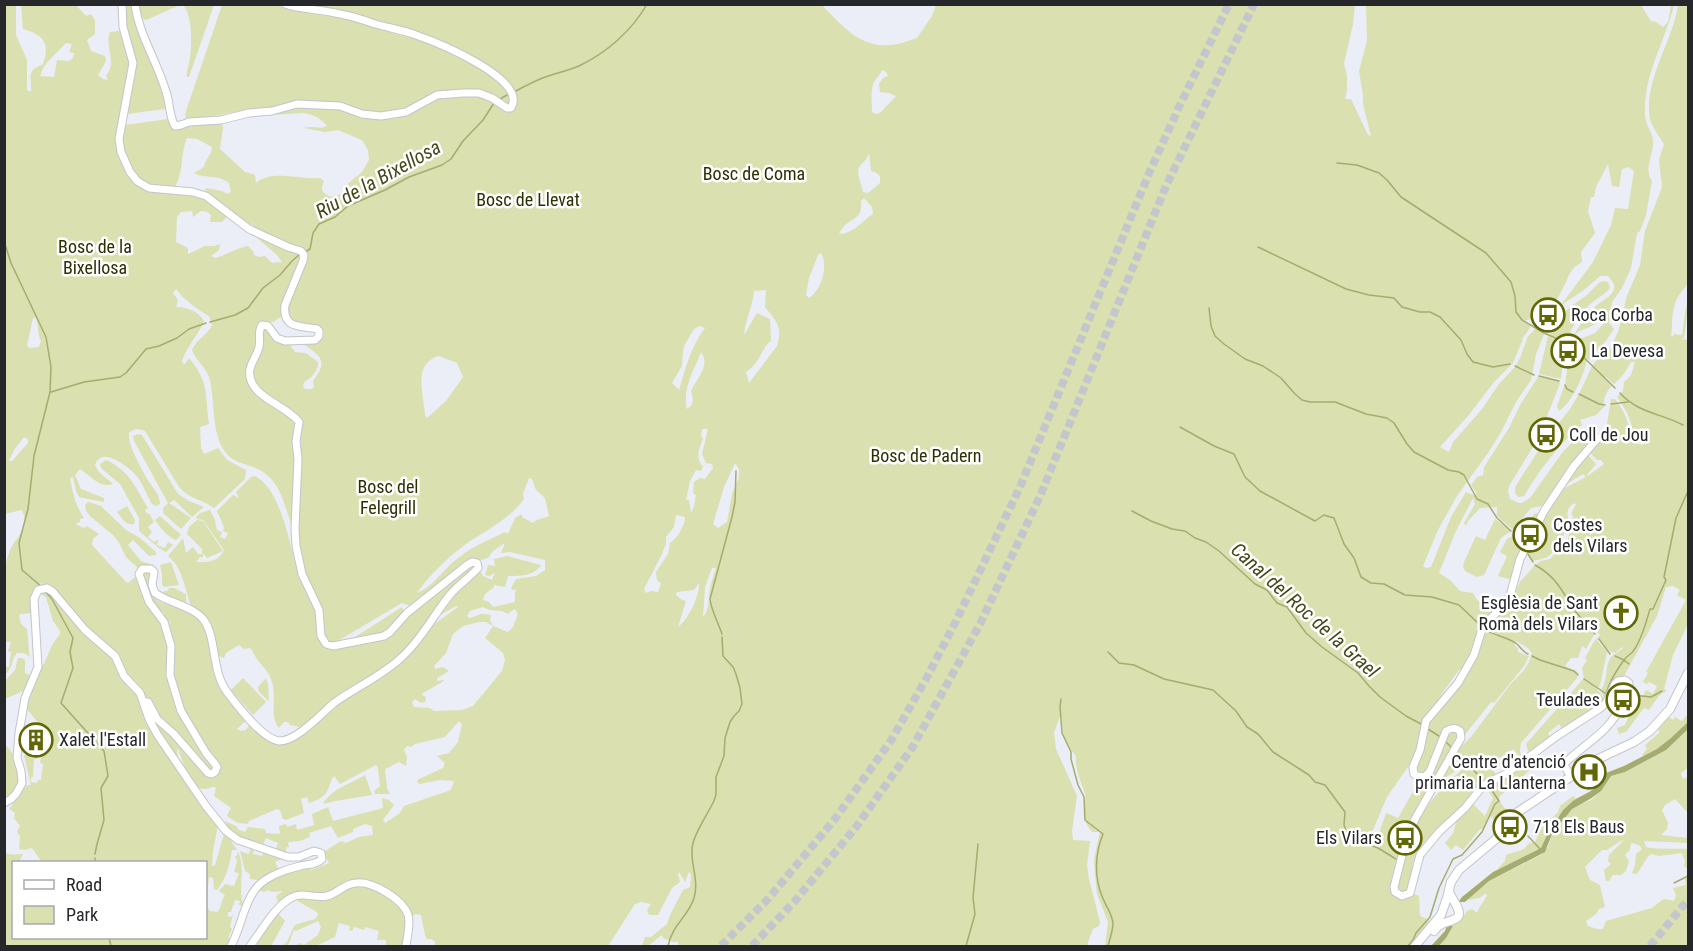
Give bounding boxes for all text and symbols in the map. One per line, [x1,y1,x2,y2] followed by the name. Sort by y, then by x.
[311,135,445,223] water label: Riu de la Bixellosa
[703,163,805,184] park label: Bosc de Coma
[476,189,580,210] park label: Bosc de Llevat
[58,236,132,278] park label: Bosc de la Bixellosa
[1530,297,1566,333] bus stop icon: Roca Corba
[1571,304,1653,325] place label: Roca Corba
[1550,333,1586,369] bus stop icon: La Devesa
[1591,340,1664,361] place label: La Devesa
[1528,417,1564,453] bus stop icon: Coll de Jou
[1569,424,1649,445] place label: Coll de Jou
[870,445,982,466] park label: Bosc de Padern
[357,476,419,518] park label: Bosc del Felegrill
[1553,514,1628,556] place label: Costes dels Vilars
[1512,517,1548,553] bus stop icon: Costes dels Vilars
[1226,537,1384,683] water label: Canal del Roc de la Grael
[1479,592,1598,634] place label: Esglèsia de Sant Romà dels Vilars
[1603,595,1639,631] church icon: Esglèsia de Sant Romà dels Vilars
[1605,682,1641,718] bus stop icon: Teulades
[1536,689,1600,710] place label: Teulades
[18,722,54,758] building icon: Xalet l'Estall
[59,729,146,750] place label: Xalet l'Estall
[1415,751,1566,793] place label: Centre d'atenció primaria La Llanterna
[1571,754,1607,790] hospital icon: Centre d'atenció primaria La Llanterna
[1492,809,1528,845] bus stop icon: 718 Els Baus
[1533,816,1625,837] place label: 718 Els Baus
[1387,820,1423,856] bus stop icon: Els Vilars
[1316,827,1382,848] place label: Els Vilars
[12,861,207,939] legend
[66,874,102,895] text: Road
[66,904,98,925] text: Park

